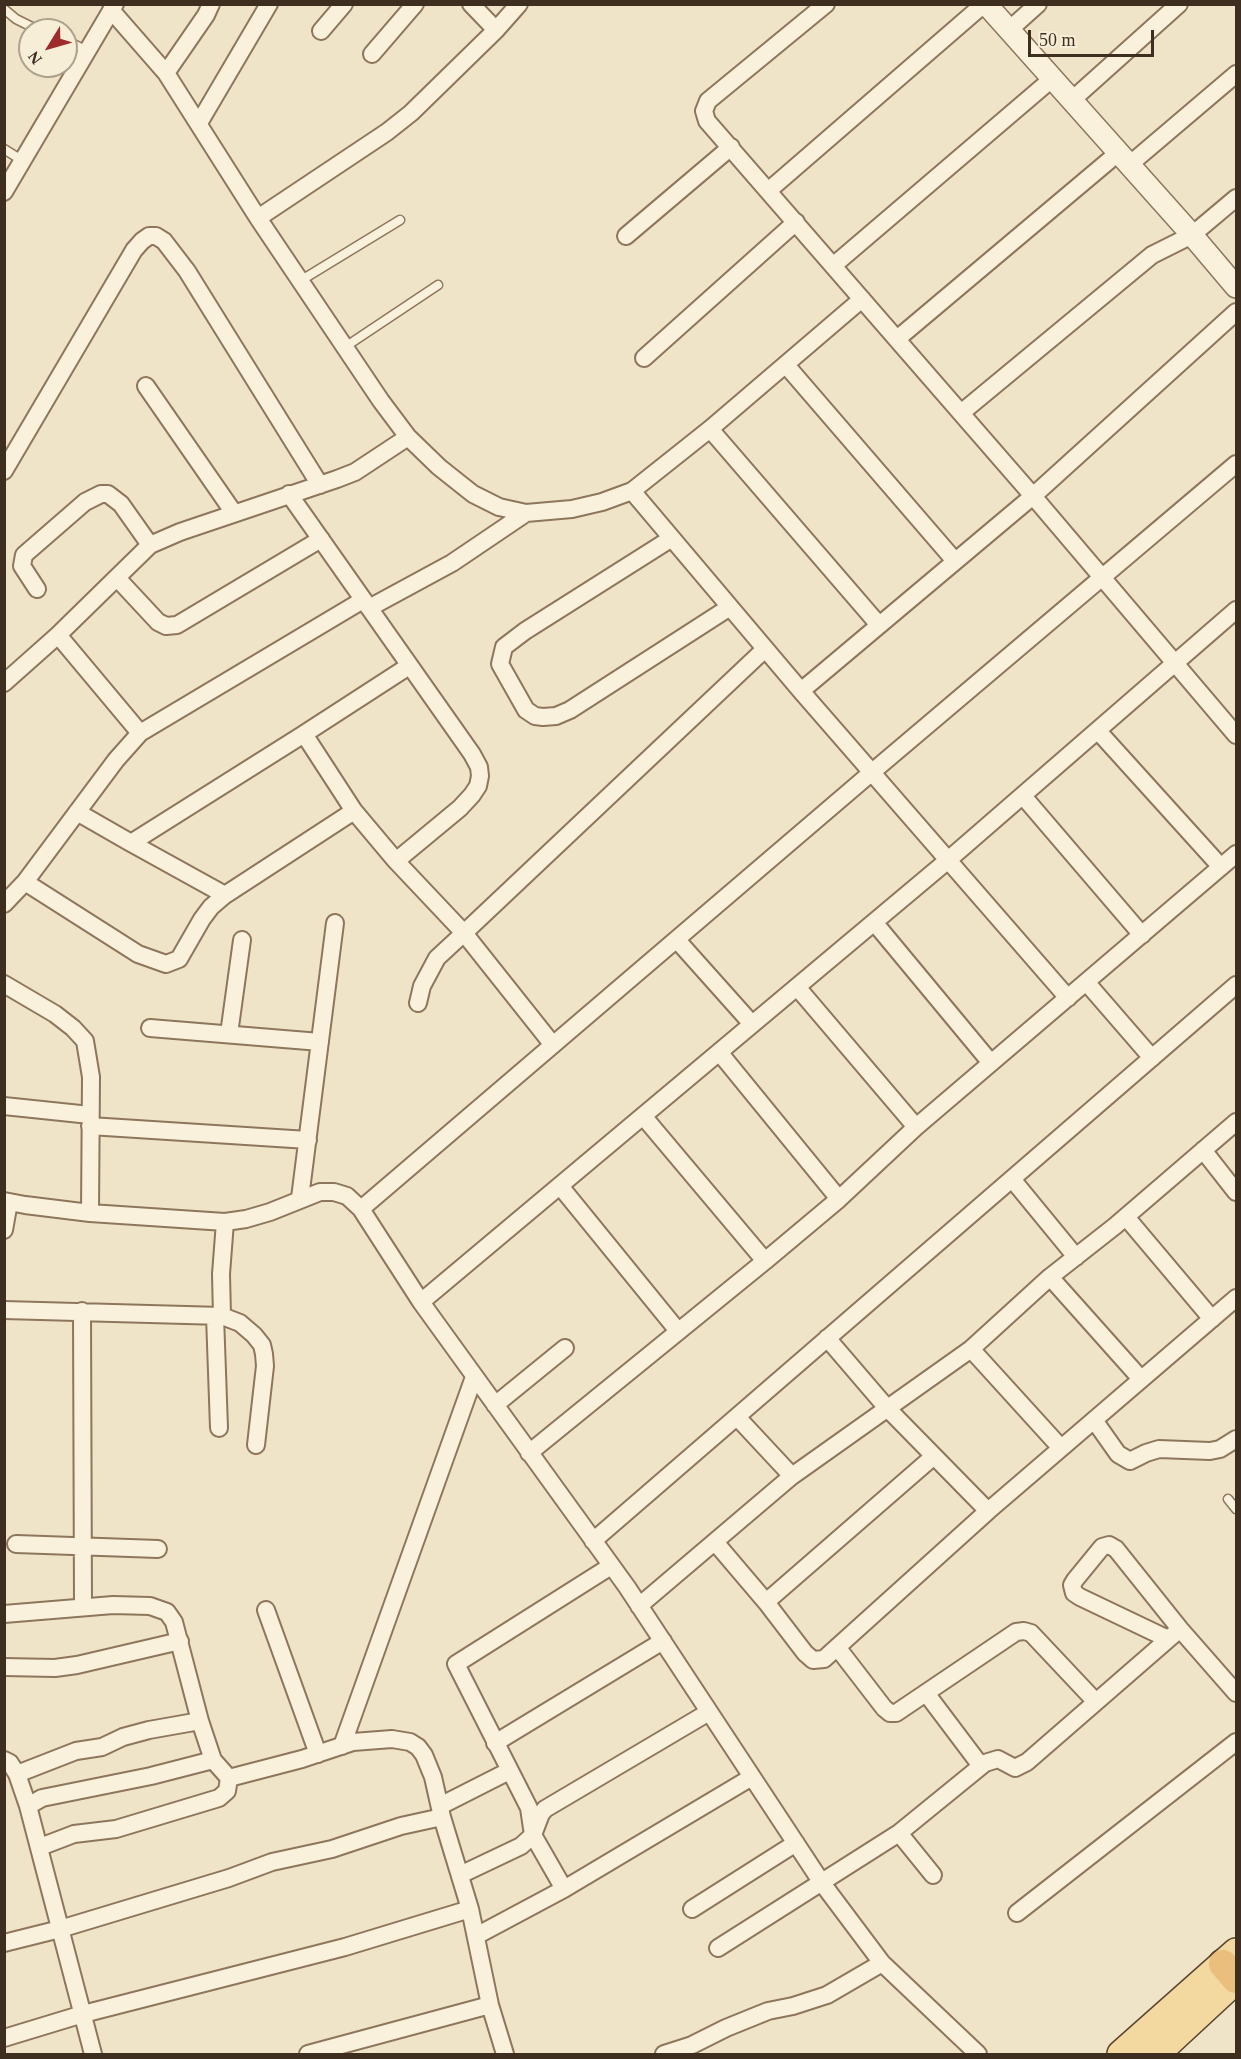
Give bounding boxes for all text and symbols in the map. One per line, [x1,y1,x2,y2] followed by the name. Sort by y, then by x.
[18,18,78,78] north arrow
[1031,18,1157,56] scale bar
[1039,30,1076,50] text: 50 m
[25,48,45,68] text: N

